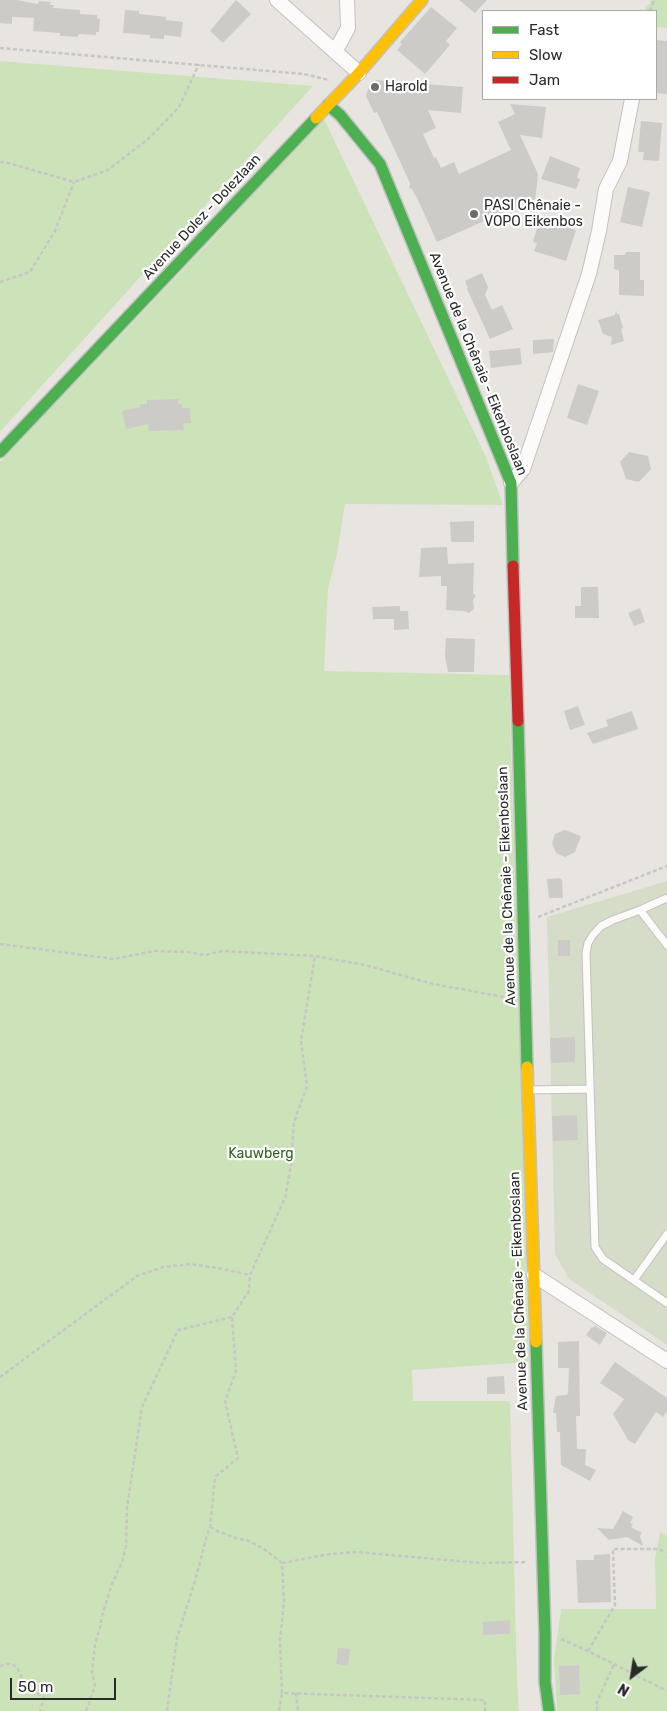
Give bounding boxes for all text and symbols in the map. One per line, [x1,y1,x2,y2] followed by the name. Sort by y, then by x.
[482,10,657,100] legend
[529,21,559,39] text: Fast
[529,46,562,64] text: Slow
[529,71,560,89] text: Jam
[385,79,428,95] place label: Harold
[369,81,381,93] marker: Harold
[139,151,265,283] street label: Avenue Dolez - Dolezlaan
[484,198,583,230] place label: PASI Chênaie - VOPO Eikenbos
[468,208,480,220] marker: PASI Chênaie - VOPO Eikenbos
[425,250,531,478] street label: Avenue de la Chênaie - Eikenboslaan
[494,766,520,1006] street label: Avenue de la Chênaie - Eikenboslaan
[228,1146,294,1162] park label: Kauwberg
[506,1171,532,1411] street label: Avenue de la Chênaie - Eikenboslaan
[607,1651,657,1701] north arrow
[12,1668,119,1700] scale bar
[18,1678,53,1696] text: 50 m
[615,1679,633,1699] text: N

